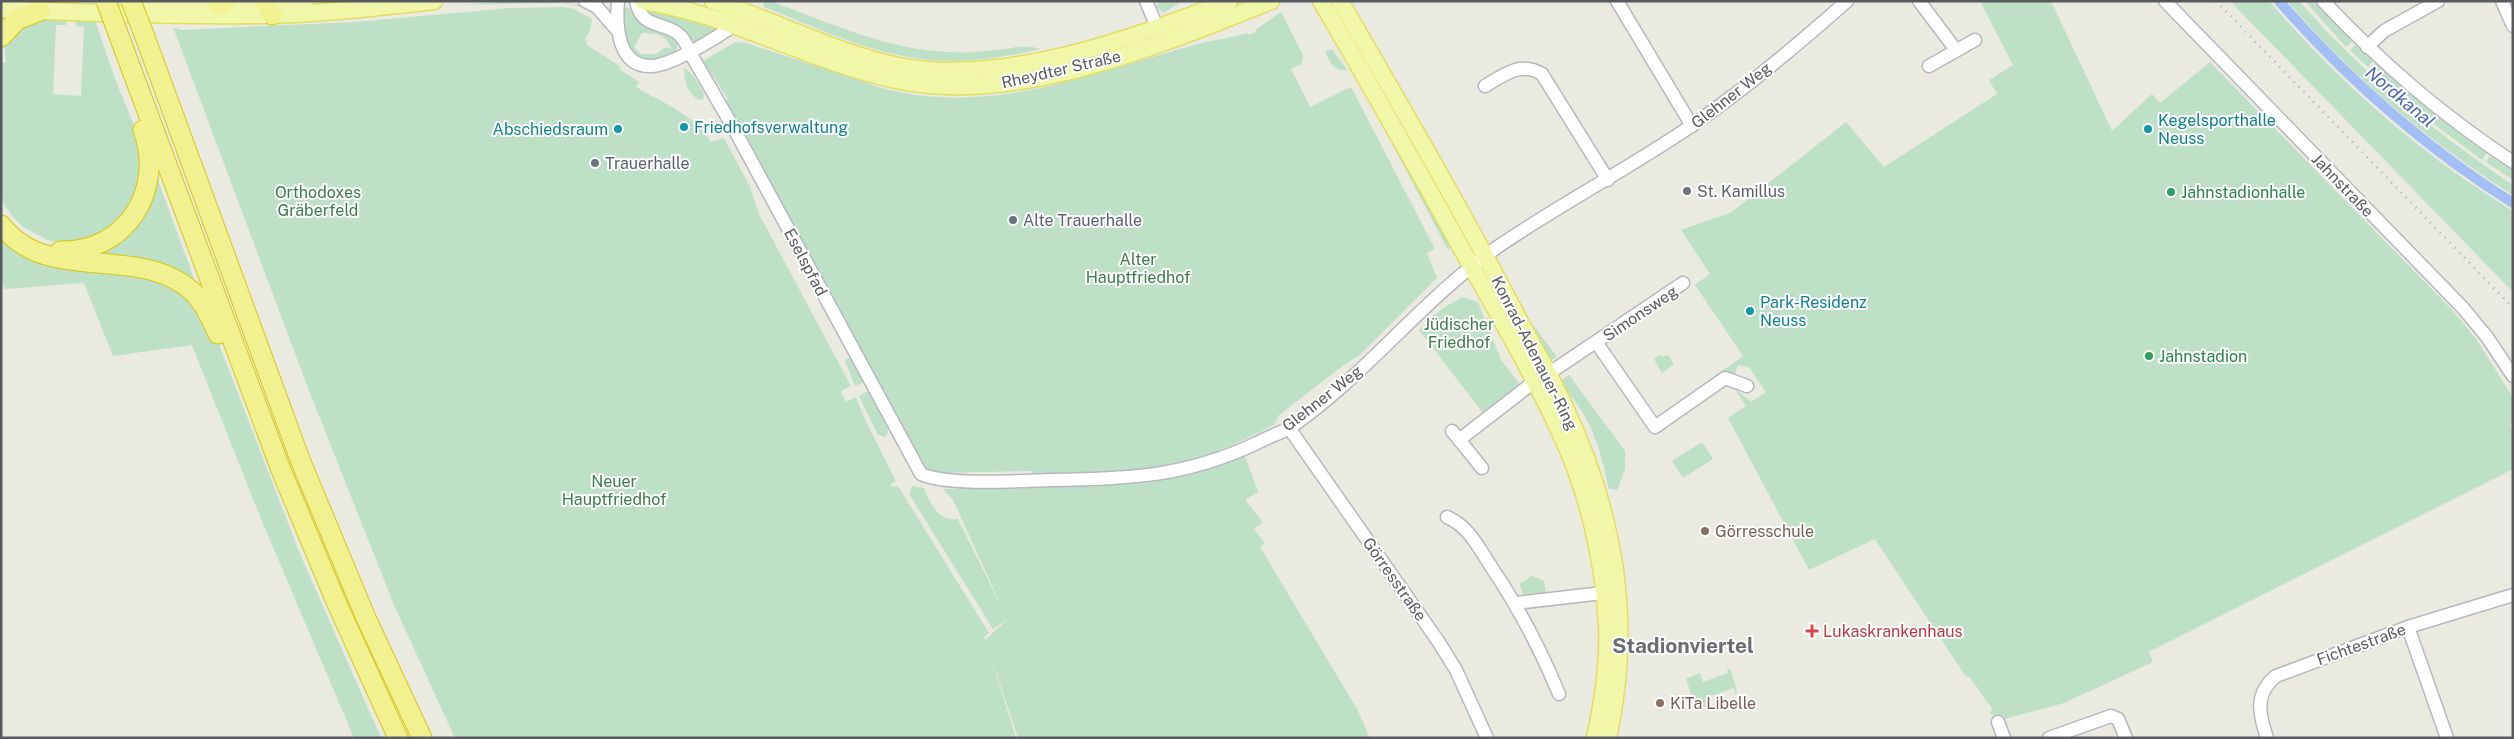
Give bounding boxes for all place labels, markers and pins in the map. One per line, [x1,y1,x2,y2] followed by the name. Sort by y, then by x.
[2158,111,2276,148] place label: Kegelsporthalle Neuss
[694,118,848,137] place label: Friedhofsverwaltung
[493,120,608,139] place label: Abschiedsraum
[678,121,690,133] marker: Friedhofsverwaltung
[612,123,624,135] marker: Abschiedsraum
[2142,123,2154,135] marker: Kegelsporthalle Neuss
[605,154,690,173] place label: Trauerhalle
[589,157,601,169] marker: Trauerhalle
[1697,182,1785,201] place label: St. Kamillus
[2181,183,2305,202] place label: Jahnstadionhalle
[1681,185,1693,197] marker: St. Kamillus
[2165,186,2177,198] marker: Jahnstadionhalle
[1023,211,1142,230] place label: Alte Trauerhalle
[1007,214,1019,226] marker: Alte Trauerhalle
[1760,293,1867,330] place label: Park-Residenz Neuss
[1744,305,1756,317] marker: Park-Residenz Neuss
[2159,347,2247,366] place label: Jahnstadion
[2143,350,2155,362] marker: Jahnstadion
[1715,522,1814,541] place label: Görresschule
[1699,525,1711,537] marker: Görresschule
[1823,622,1963,641] place label: Lukaskrankenhaus
[1805,624,1819,638] marker: Lukaskrankenhaus
[1670,694,1756,713] place label: KiTa Libelle
[1654,697,1666,709] marker: KiTa Libelle

